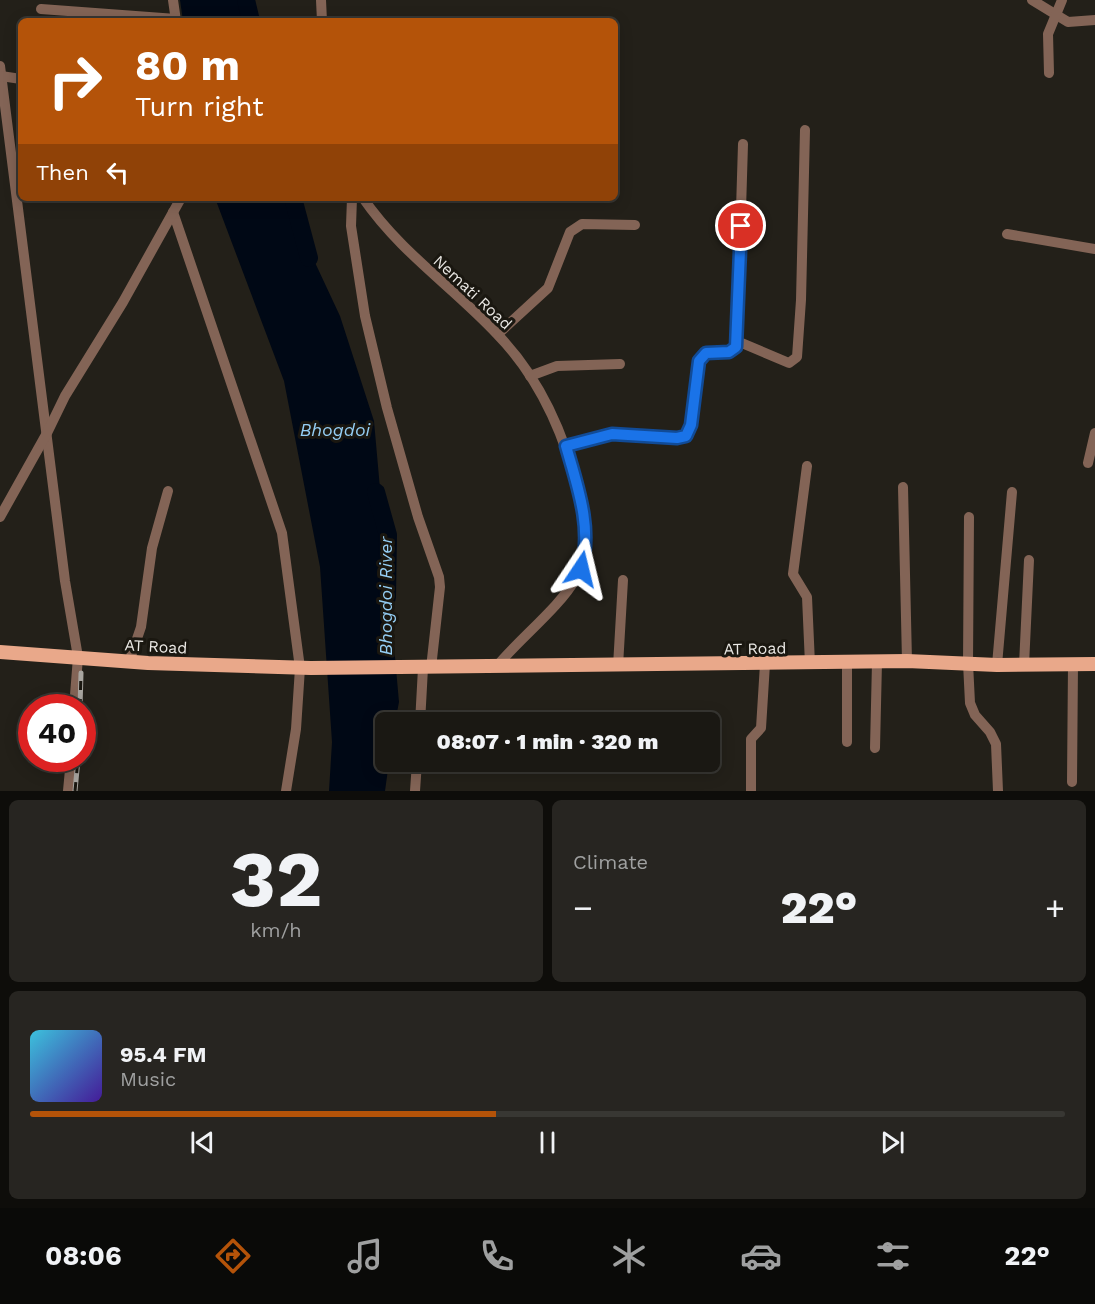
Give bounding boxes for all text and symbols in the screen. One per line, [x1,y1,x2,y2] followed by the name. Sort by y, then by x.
[135,41,240,90] text: 80 m
[36,42,114,120] icon: right
[135,91,264,123] text: Turn right
[101,156,134,189] icon: left
[36,160,89,185] text: Then
[715,200,766,251] pin
[724,209,757,242] icon: arrive
[429,251,516,334] street label: Nemati Road
[300,419,372,440] water label: Bhogdoi
[375,535,396,656] water label: Bhogdoi River
[549,537,613,601] position arrow
[124,635,188,658] street label: AT Road
[723,638,787,659] street label: AT Road
[18,694,96,772] speed limit sign: 40
[437,729,658,754] text: 08:07 · 1 min · 320 m
[230,833,322,925] text: 32
[573,850,648,874] text: Climate
[781,881,857,934] text: 22°
[573,888,593,927] text: −
[1045,888,1065,927] text: +
[250,918,302,942] text: km/h
[120,1042,207,1067] text: 95.4 FM
[120,1067,176,1091] text: Music
[186,1126,219,1159] icon: previous
[531,1126,564,1159] icon: pause
[876,1126,909,1159] icon: next
[212,1235,254,1277] icon: directions
[344,1235,386,1277] icon: music
[476,1235,518,1277] icon: phone
[608,1235,650,1277] icon: climate
[740,1235,782,1277] icon: car
[872,1235,914,1277] icon: filters
[45,1240,122,1272] text: 08:06
[1004,1240,1050,1272] text: 22°

